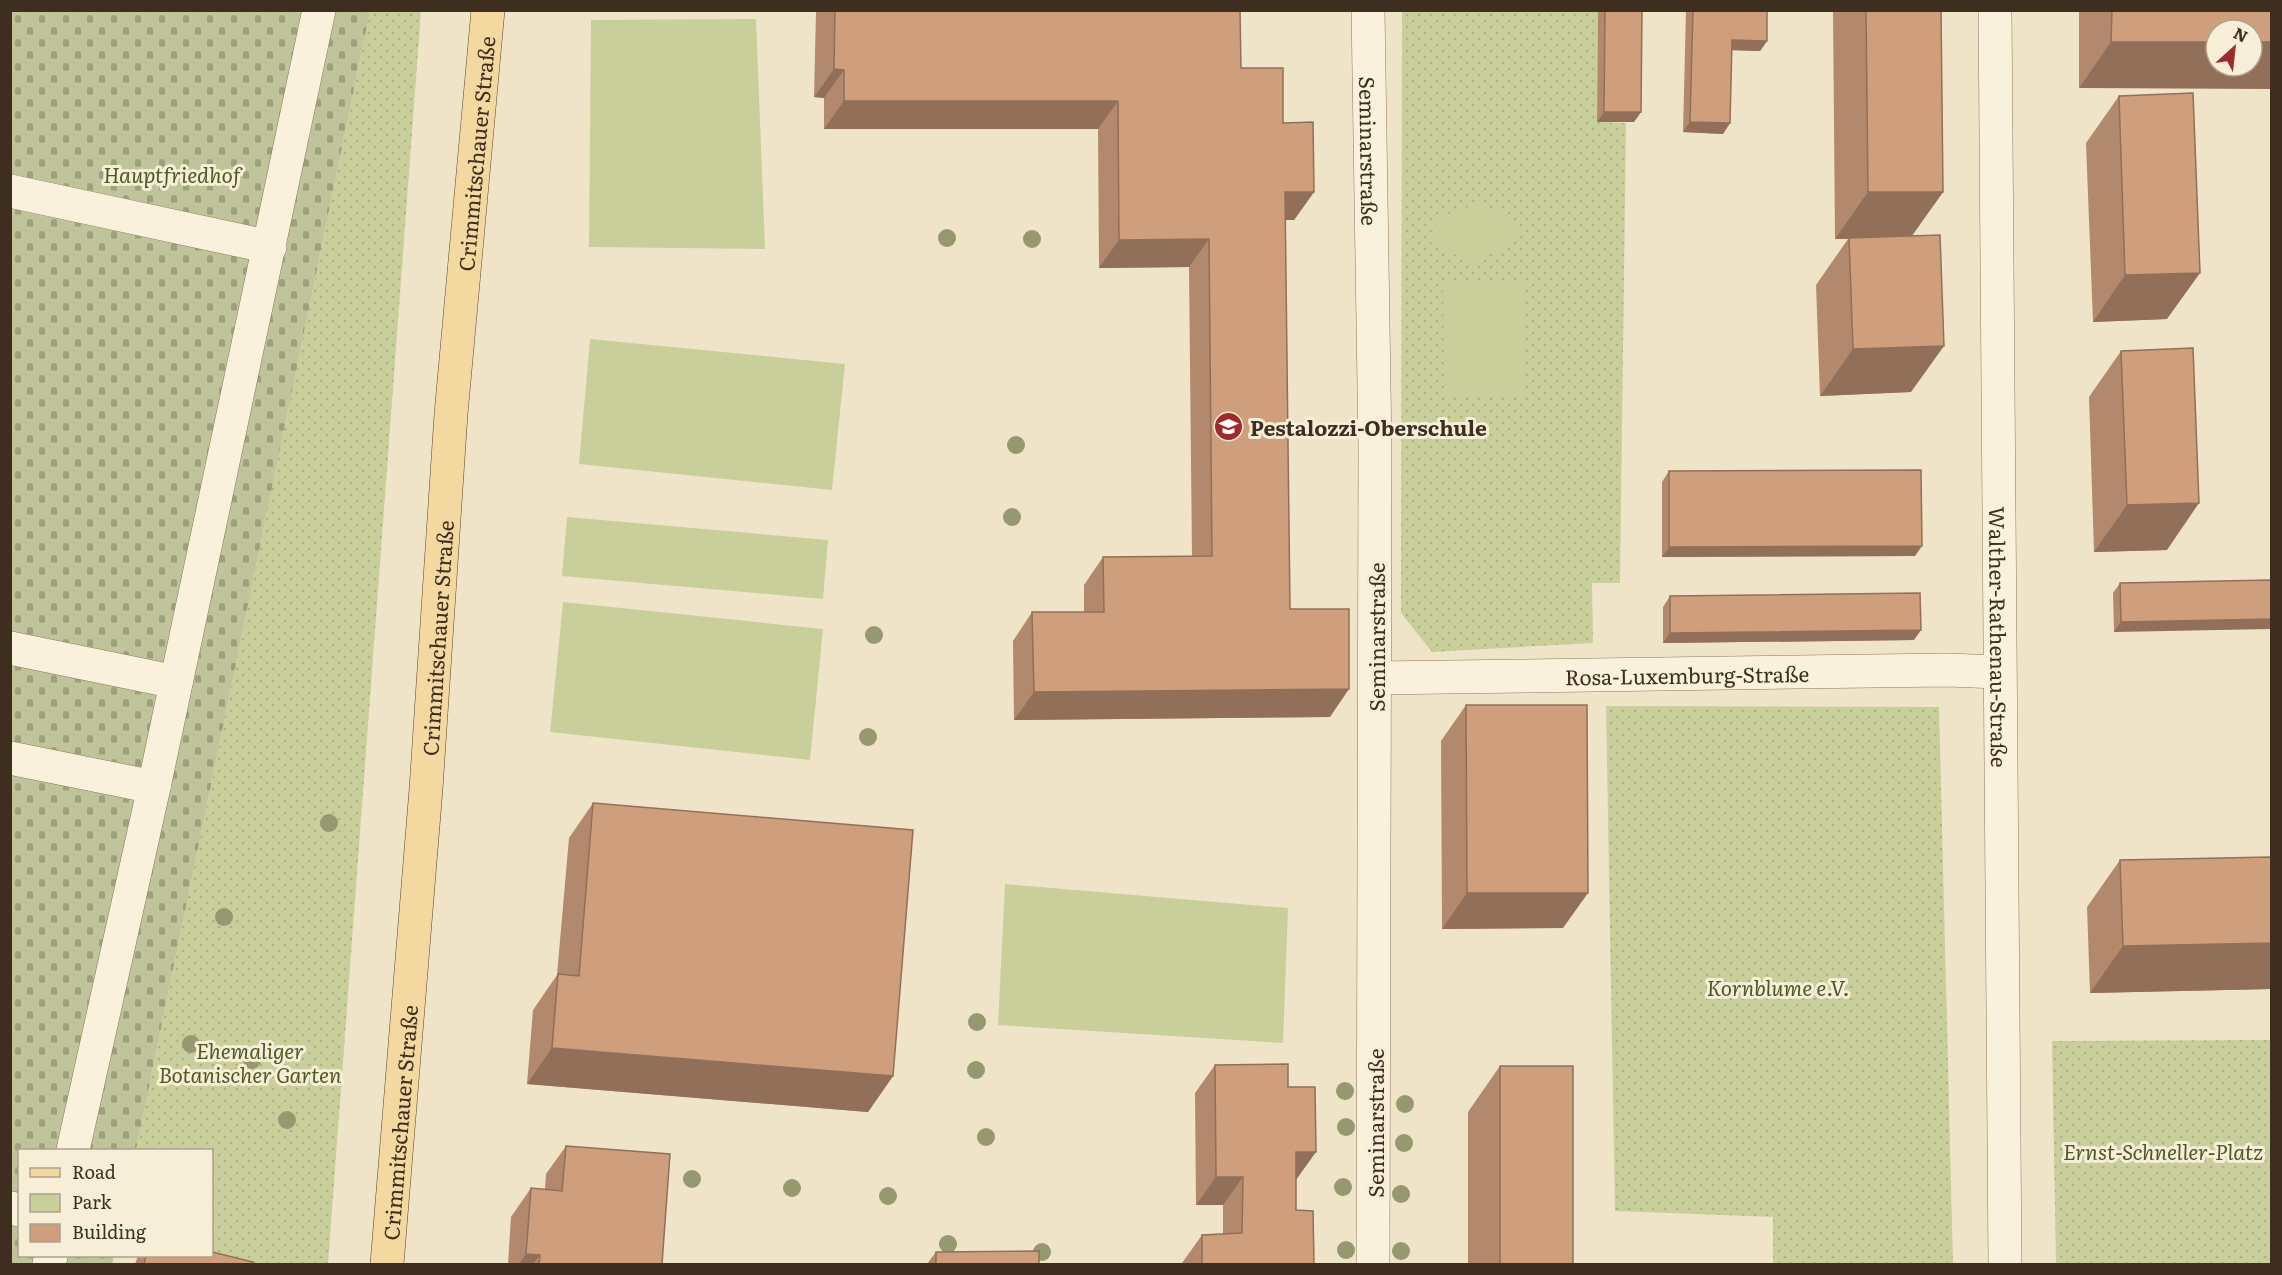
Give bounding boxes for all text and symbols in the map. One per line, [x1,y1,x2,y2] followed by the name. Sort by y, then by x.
[2204,18,2264,78] north arrow
[2230,20,2253,47] text: N
[449,34,501,273] street label: Crimmitschauer Straße
[1354,76,1387,226] street label: Seminarstraße
[103,158,243,189] park label: Hauptfriedhof
[1213,410,1245,442] school or university icon: Pestalozzi-Oberschule
[1250,411,1487,442] place label: Pestalozzi-Oberschule
[1983,506,2017,768] street label: Walther-Rathenau-Straße
[413,519,459,757] street label: Crimmitschauer Straße
[1360,562,1391,712] street label: Seminarstraße
[1565,656,1810,691] street label: Rosa-Luxemburg-Straße
[1707,971,1849,1002] park label: Kornblume e.V.
[374,1003,424,1241] street label: Crimmitschauer Straße
[158,1034,342,1089] park label: Ehemaliger Botanischer Garten
[1359,1048,1390,1198] street label: Seminarstraße
[2063,1135,2263,1166] park label: Ernst-Schneller-Platz
[18,1149,213,1257] legend
[72,1158,116,1185] text: Road
[72,1188,113,1215] text: Park
[72,1218,147,1245] text: Building

